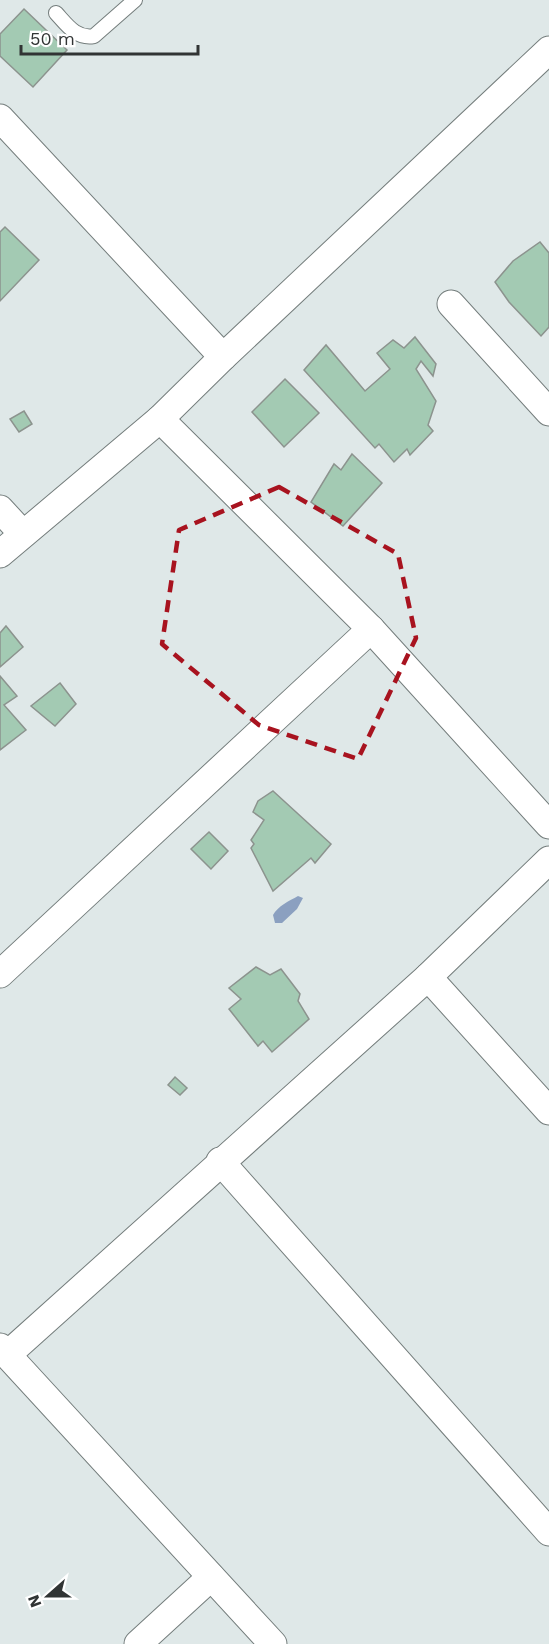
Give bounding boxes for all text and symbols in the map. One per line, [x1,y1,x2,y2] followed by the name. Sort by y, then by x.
[21,18,198,56] scale bar
[30,28,75,49] text: 50 m
[18,1566,78,1626] north arrow
[23,1592,45,1610] text: N

